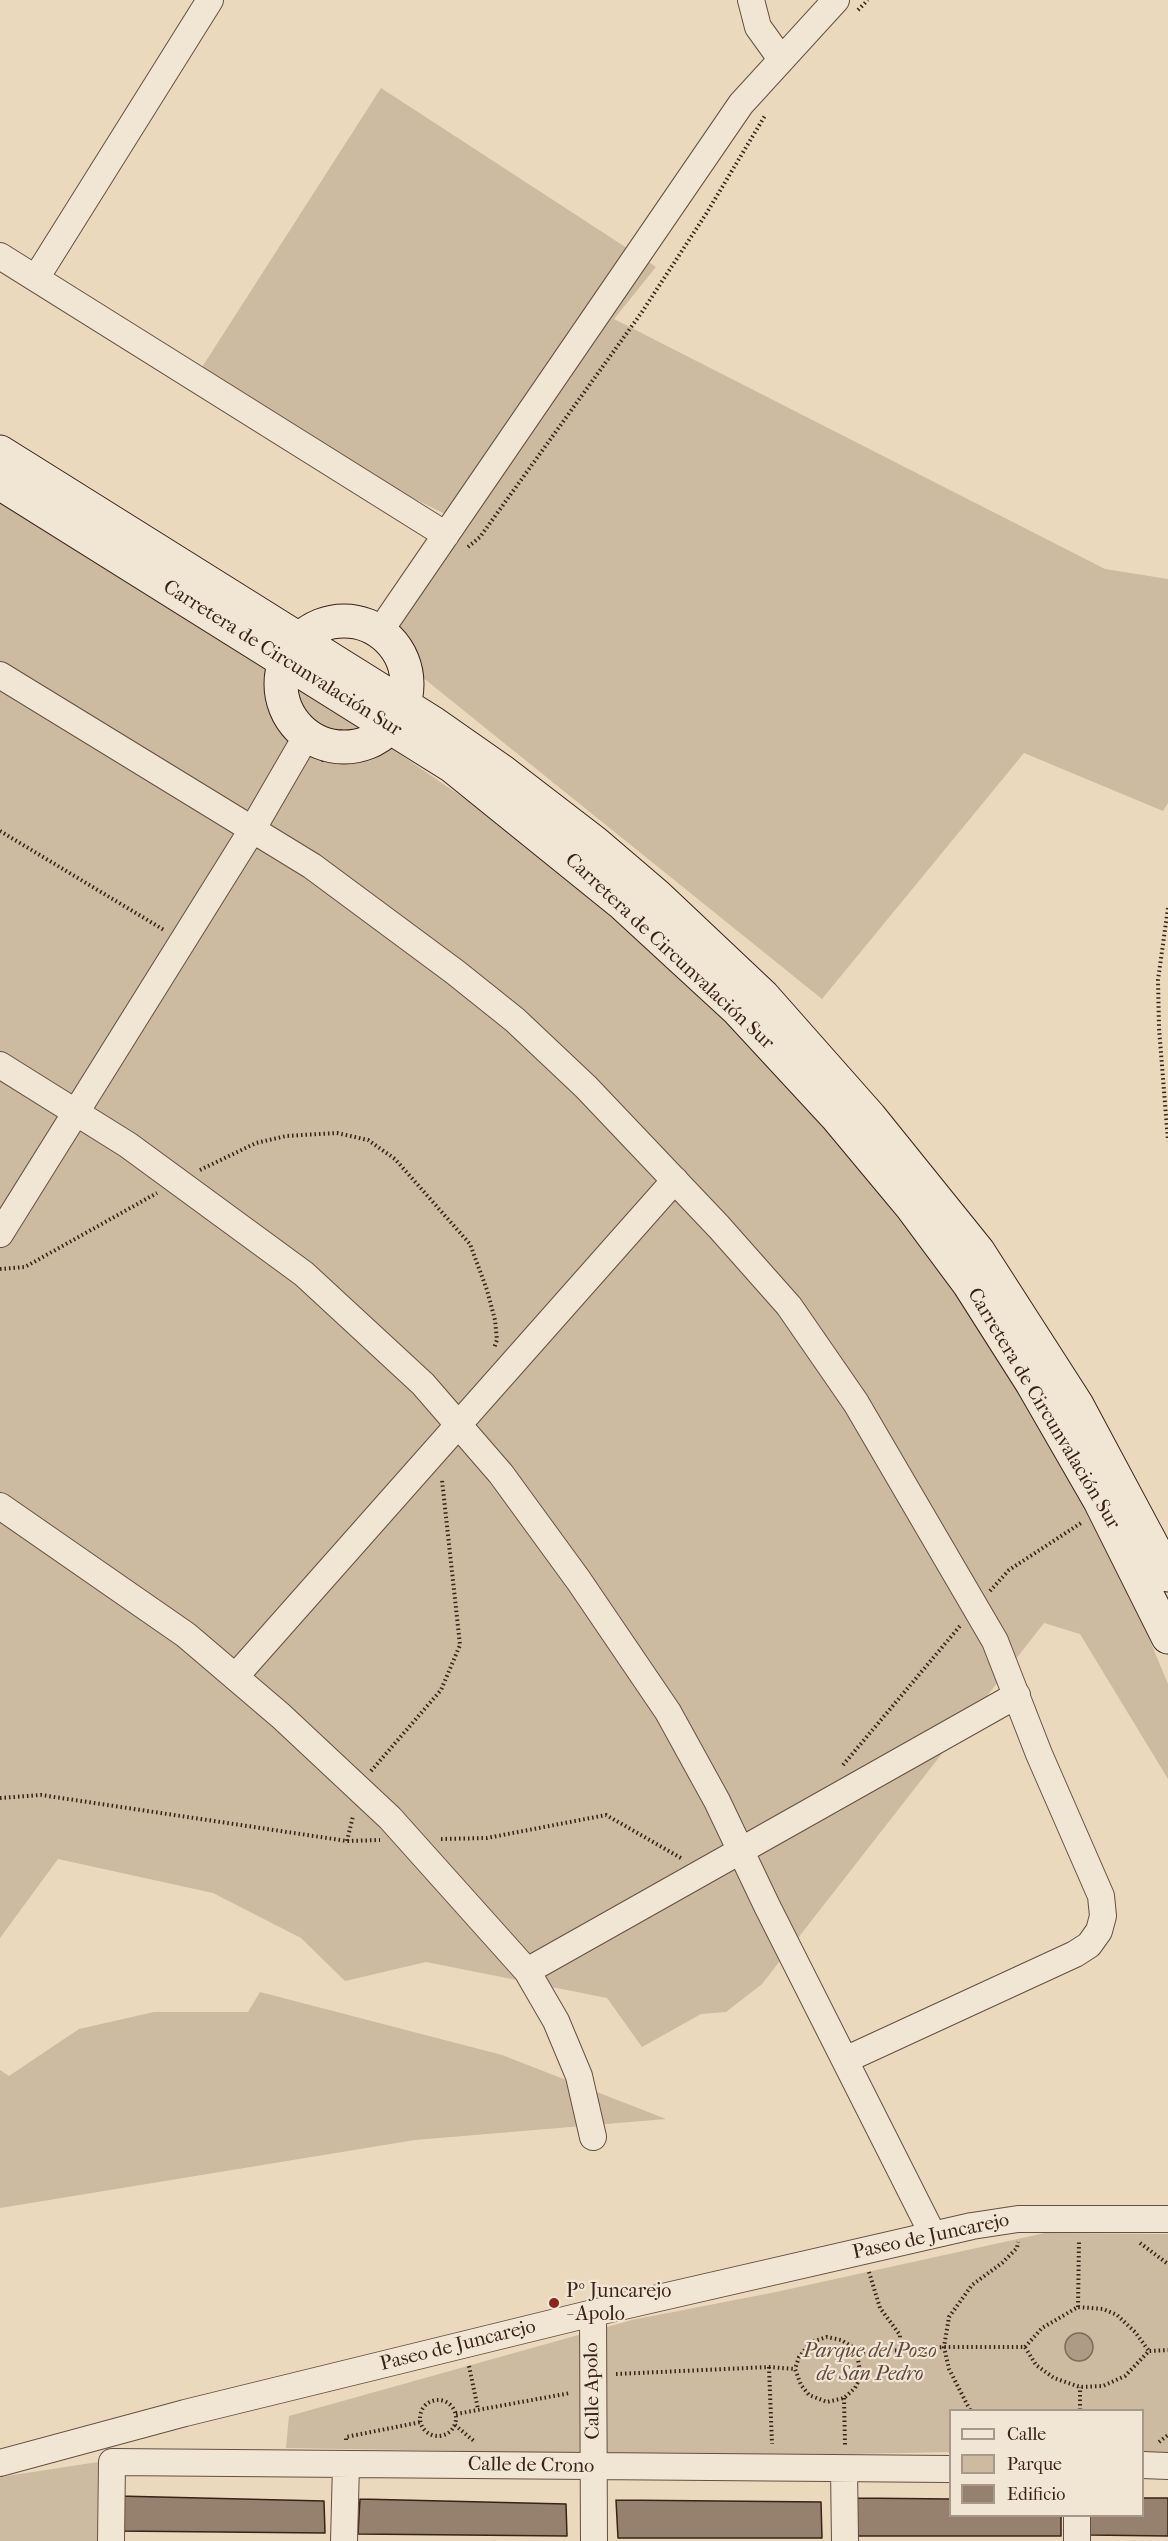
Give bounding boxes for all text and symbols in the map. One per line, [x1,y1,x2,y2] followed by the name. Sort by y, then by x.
[158,575,406,743] street label: Carretera de Circunvalación Sur
[559,849,779,1055] street label: Carretera de Circunvalación Sur
[961,1284,1125,1534] street label: Carretera de Circunvalación Sur
[851,2209,1011,2265] street label: Paseo de Juncarejo
[566,2280,671,2327] place label: Pº Juncarejo - Apolo
[547,2296,561,2310] marker: Pº Juncarejo - Apolo
[378,2315,538,2377] street label: Paseo de Juncarejo
[803,2340,937,2387] park label: Parque del Pozo de San Pedro
[580,2342,606,2440] street label: Calle Apolo
[949,2409,1144,2517] legend
[1007,2424,1046,2445] text: Calle
[468,2453,594,2479] street label: Calle de Crono
[1007,2454,1062,2475] text: Parque
[1007,2484,1065,2505] text: Edificio

